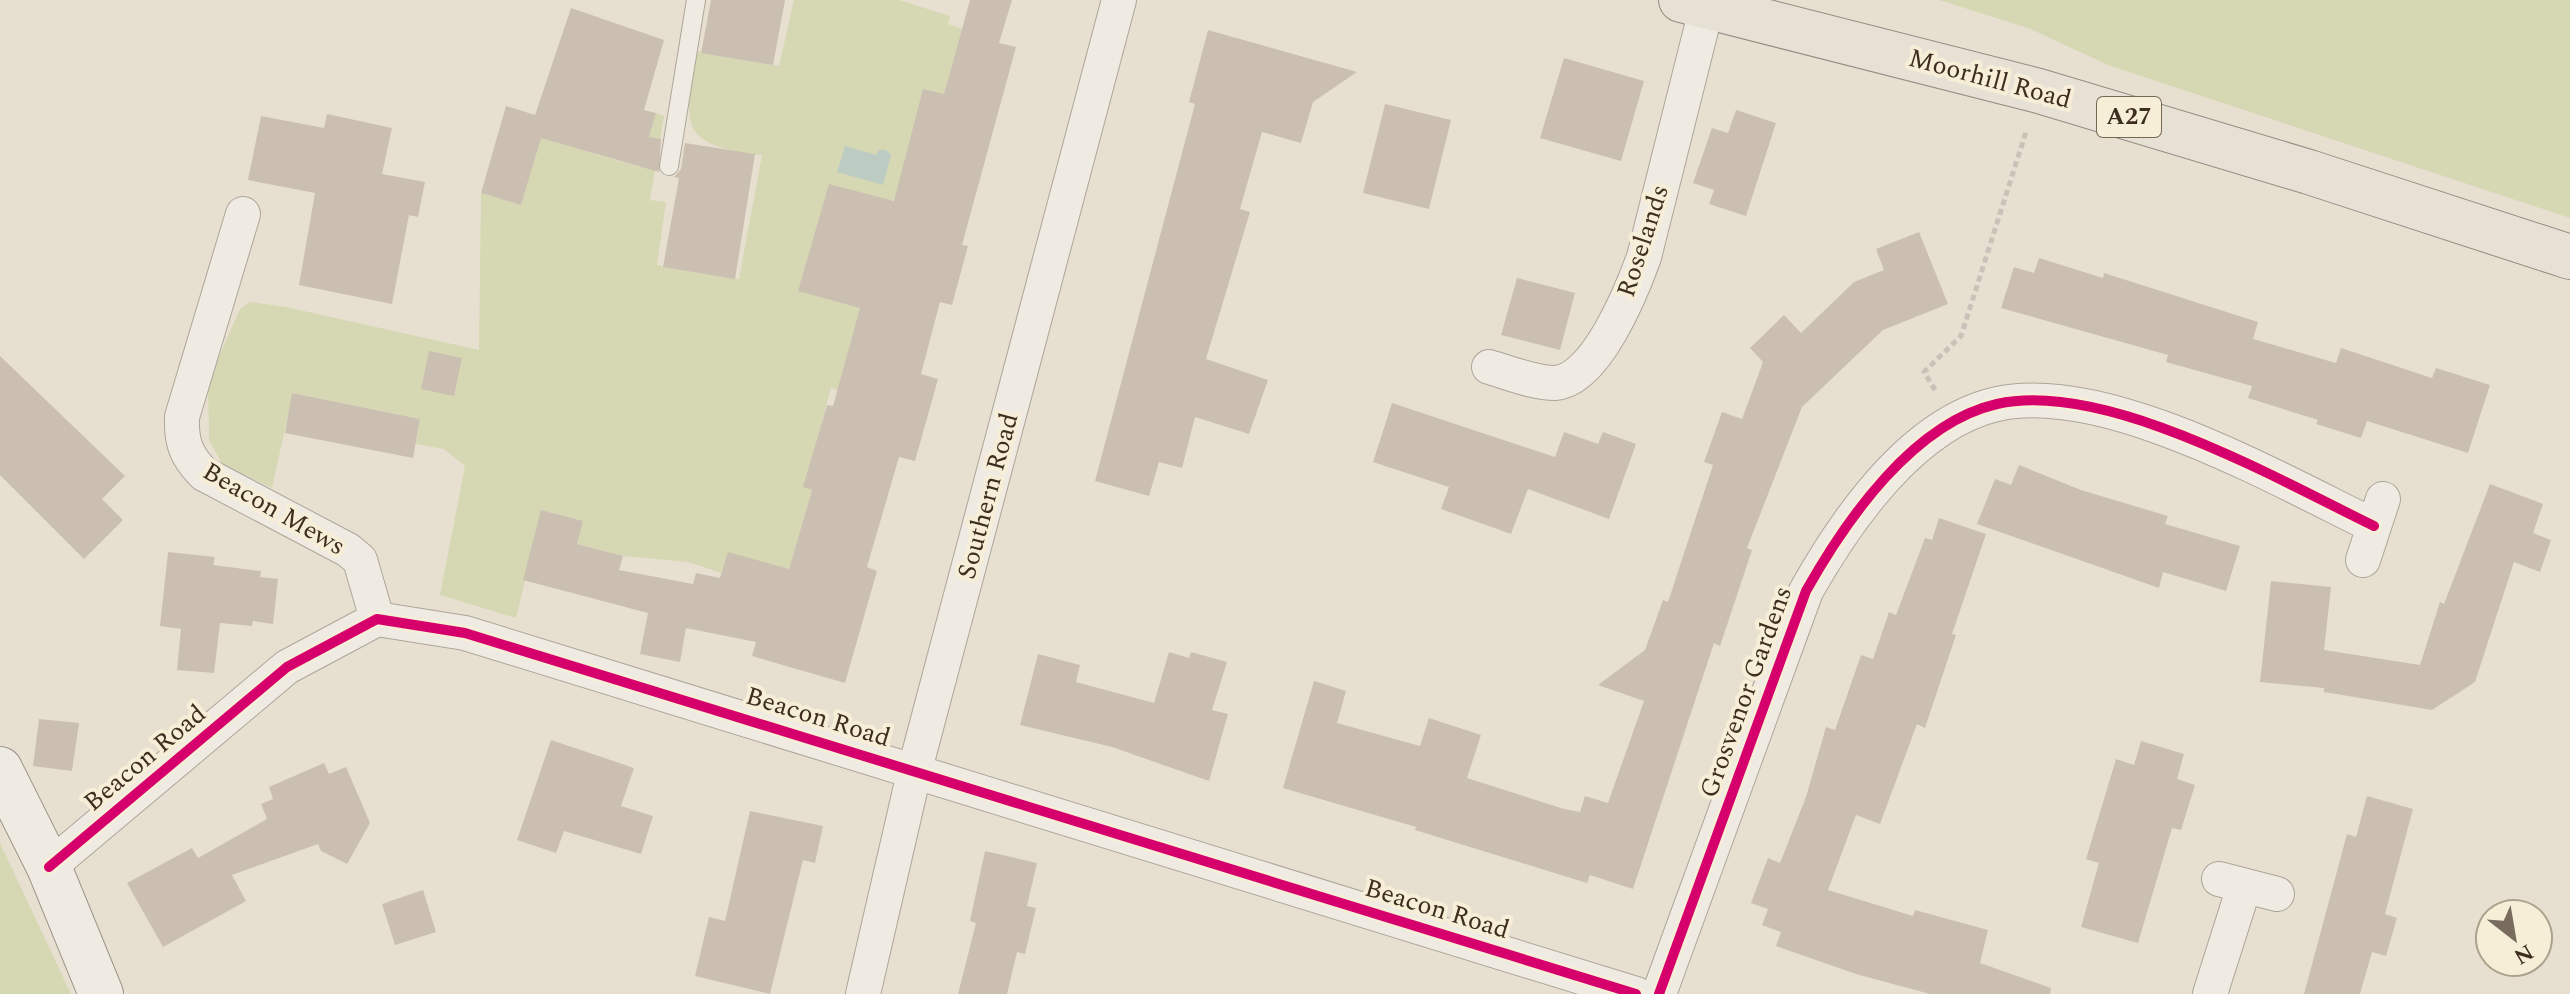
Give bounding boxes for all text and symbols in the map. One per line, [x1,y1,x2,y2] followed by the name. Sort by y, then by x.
[1904,38,2076,120] street label: Moorhill Road
[2097,97,2161,137] road number: A27
[1606,180,1680,302] street label: Roselands
[947,409,1029,583] street label: Southern Road
[195,452,353,566] street label: Beacon Mews
[1689,580,1803,804] street label: Grosvenor Gardens
[741,676,895,758] street label: Beacon Road
[75,695,215,821] street label: Beacon Road
[1360,868,1514,950] street label: Beacon Road
[2474,898,2554,978] north arrow
[2507,935,2540,973] text: N

